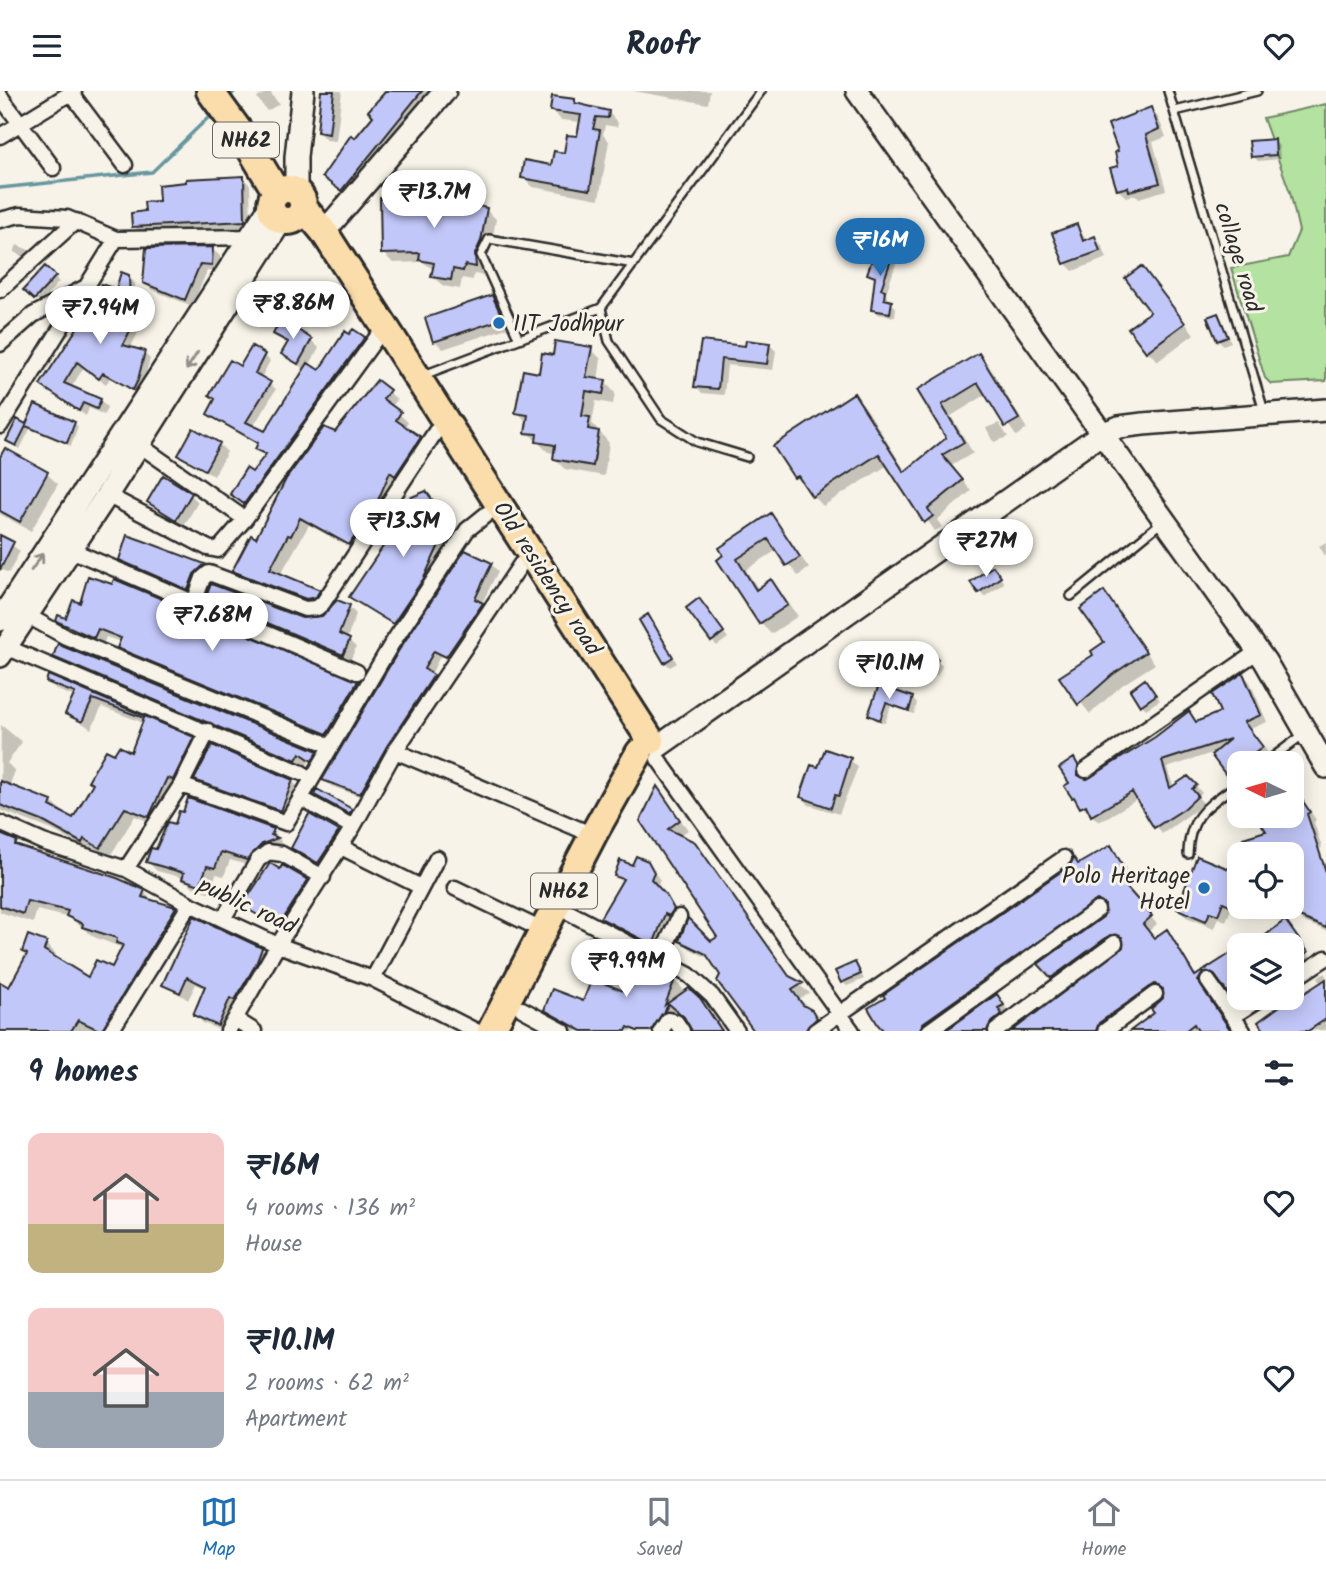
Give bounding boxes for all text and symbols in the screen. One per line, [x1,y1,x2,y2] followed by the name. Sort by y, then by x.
[626,20,700,71] text: Roofr
[28,27,66,65] icon: menu
[1260,27,1298,65] icon: heart
[213,123,279,157] road number: NH62
[377,171,491,230] pin: ₹13.7M
[397,175,471,211] text: ₹13.7M
[1203,198,1271,318] street label: collage road
[839,219,921,278] pin: ₹16M
[852,223,908,259] text: ₹16M
[236,281,350,341] pin: ₹8.86M
[252,286,334,322] text: ₹8.86M
[43,287,157,346] pin: ₹7.94M
[61,291,139,327] text: ₹7.94M
[513,307,625,343] place label: IIT Jodhpur
[491,315,507,331] marker: IIT Jodhpur
[185,350,199,370] one-way arrow
[483,495,610,664] street label: Old residency road
[346,499,460,559] pin: ₹13.5M
[366,504,440,540] text: ₹13.5M
[945,519,1027,579] pin: ₹27M
[955,524,1017,560] text: ₹27M
[30,553,44,572] one-way arrow
[155,594,269,653] pin: ₹7.68M
[172,598,252,634] text: ₹7.68M
[832,641,946,701] pin: ₹10.1M
[855,646,923,682] text: ₹10.1M
[1227,751,1304,828] north arrow
[1227,751,1304,1010] map controls
[1227,842,1304,919] button: locate
[1062,859,1190,921] place label: Polo Heritage Hotel
[191,868,303,946] street label: public road
[531,873,597,909] road number: NH62
[1196,880,1212,896] marker: Polo Heritage Hotel
[1227,933,1304,1010] button: layers
[569,939,683,999] pin: ₹9.99M
[587,944,665,980] text: ₹9.99M
[28,1049,139,1097] text: 9 homes
[1260,1054,1298,1092] icon: filters
[245,1143,319,1191] text: ₹16M
[84,1161,168,1245] icon: home
[1260,1184,1298,1222] icon: heart
[245,1191,415,1227] text: 4 rooms · 136 m²
[245,1227,302,1263] text: House
[245,1318,334,1366] text: ₹10.1M
[84,1336,168,1420] icon: home
[1260,1359,1298,1397] icon: heart
[245,1366,409,1402] text: 2 rooms · 62 m²
[245,1402,347,1438] text: Apartment
[200,1493,238,1565] tab: Map
[637,1493,682,1565] tab: Saved
[1081,1493,1126,1565] tab: Home

